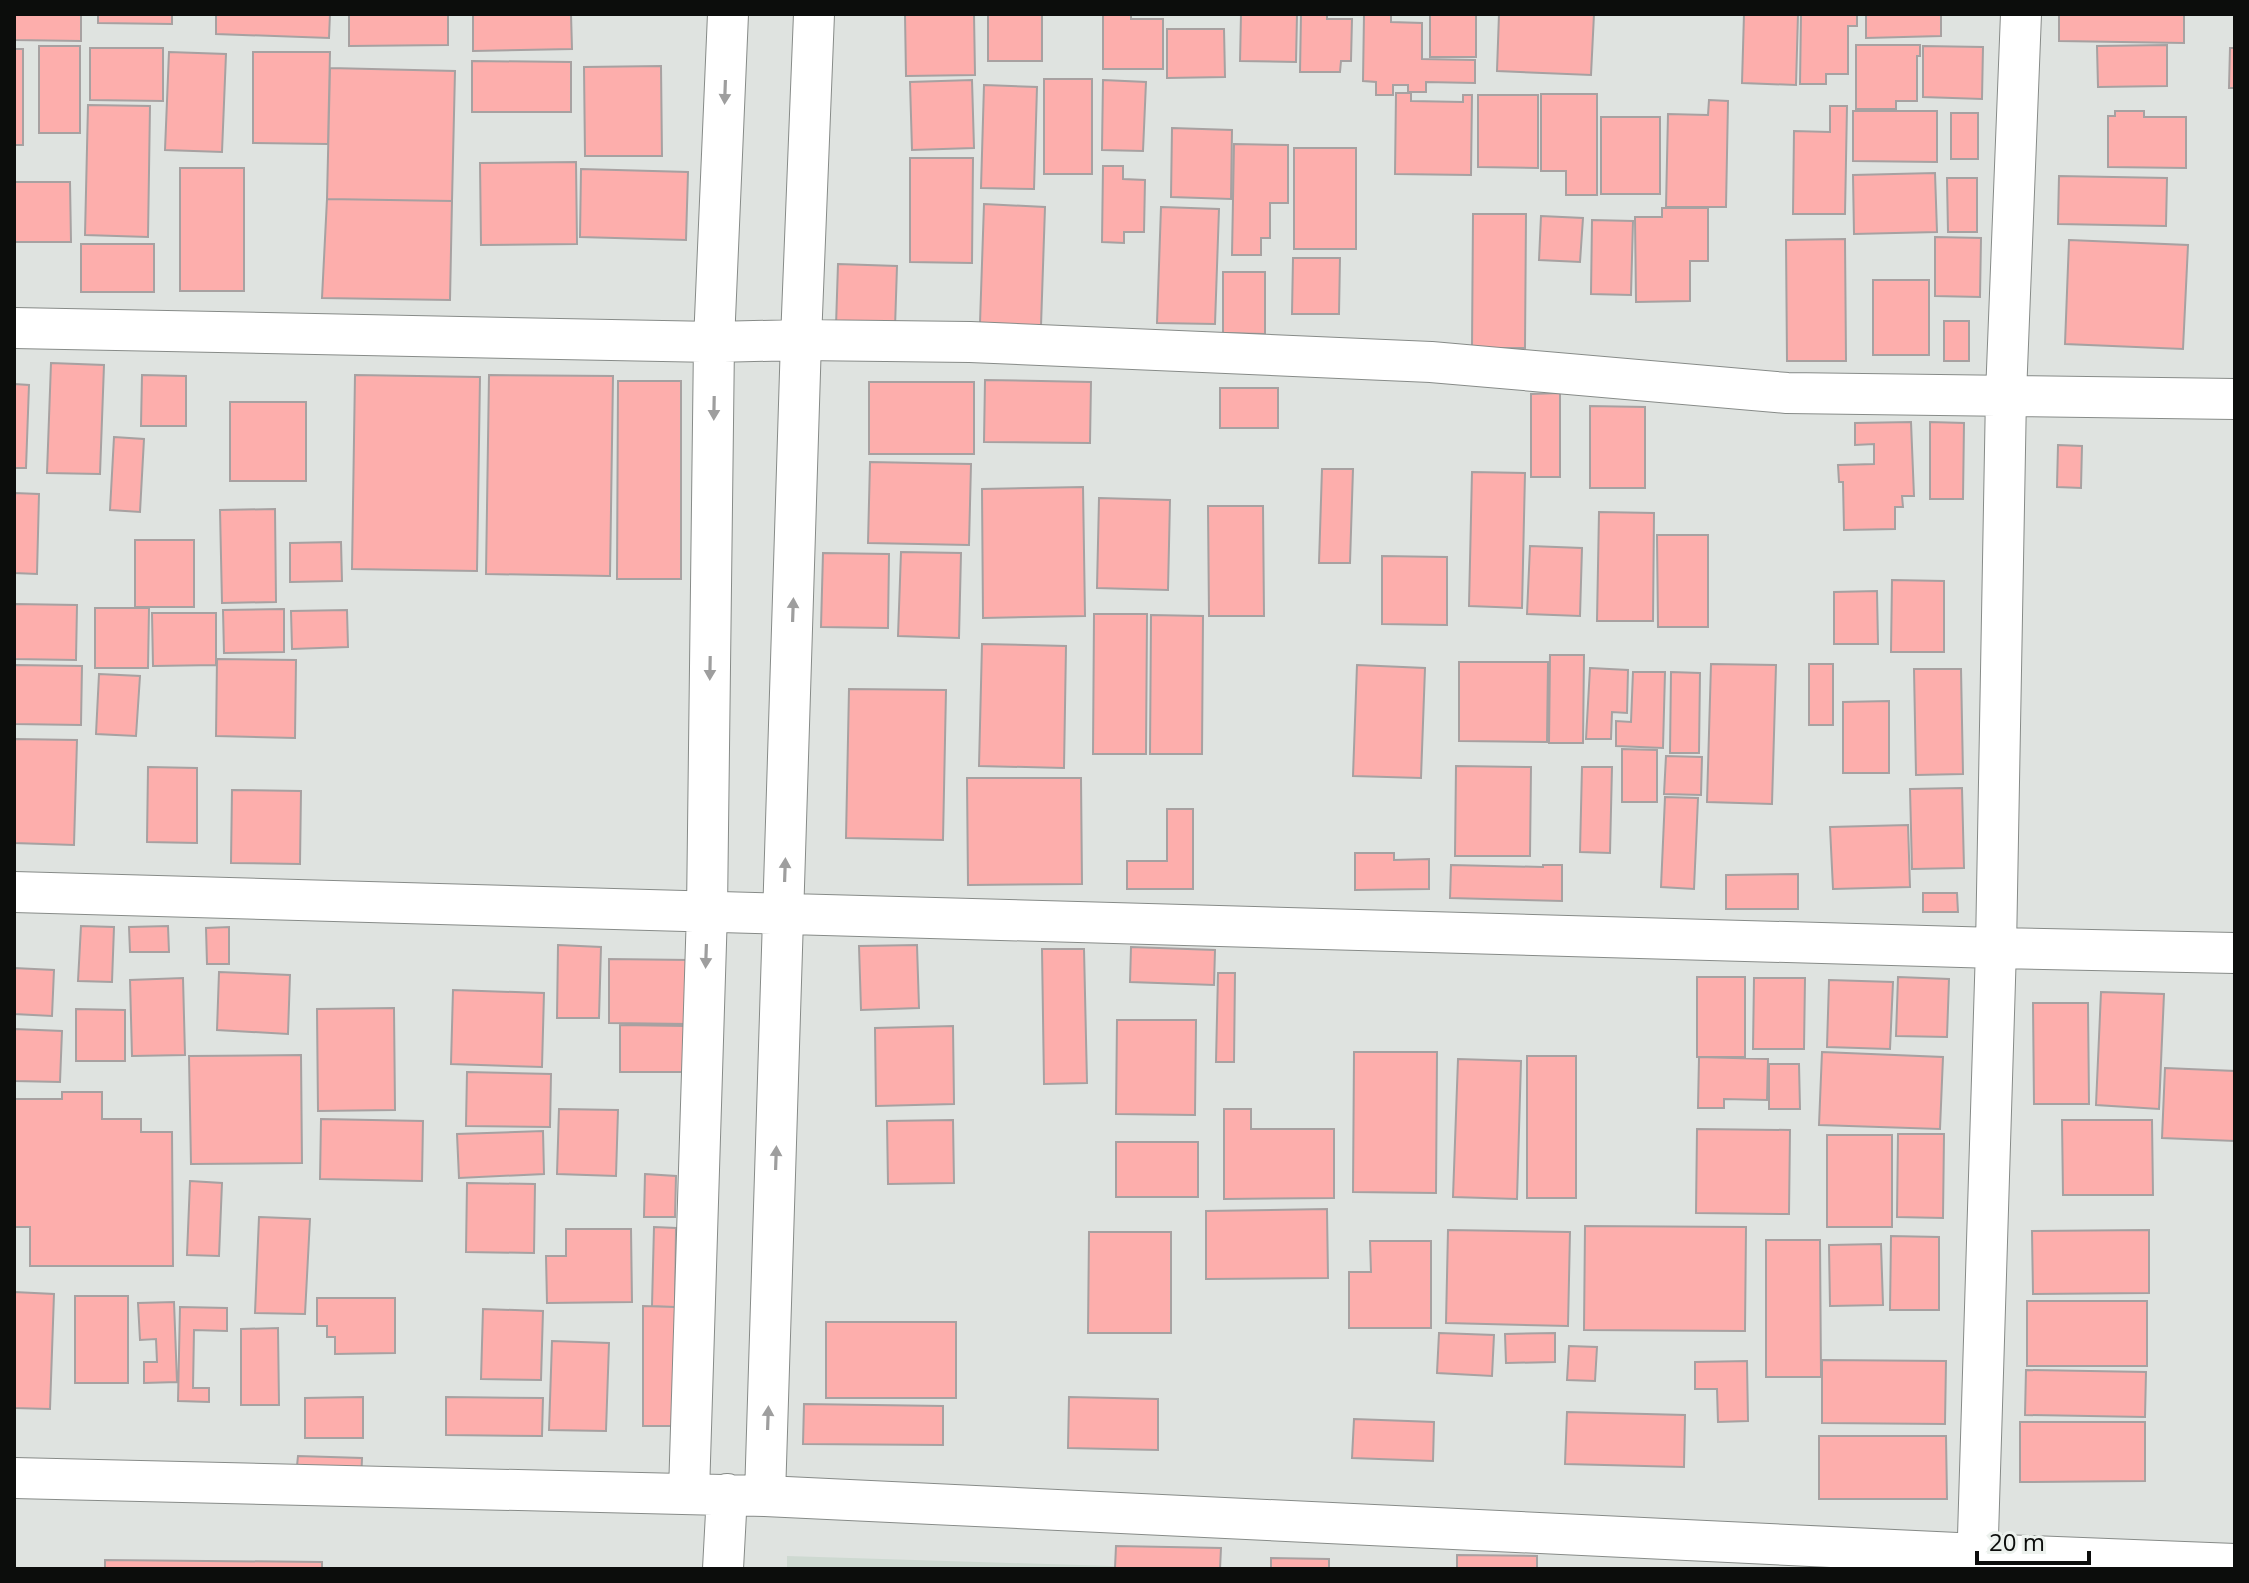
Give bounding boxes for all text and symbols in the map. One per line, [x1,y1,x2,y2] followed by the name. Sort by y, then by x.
[718,80,731,105] one-way arrow
[707,396,720,421] one-way arrow
[786,597,799,622] one-way arrow
[704,656,716,681] one-way arrow
[779,857,791,882] one-way arrow
[699,944,712,969] one-way arrow
[770,1145,782,1170] one-way arrow
[761,1405,774,1430] one-way arrow
[1977,1515,2089,1565] scale bar
[1989,1525,2045,1558] text: 20 m

